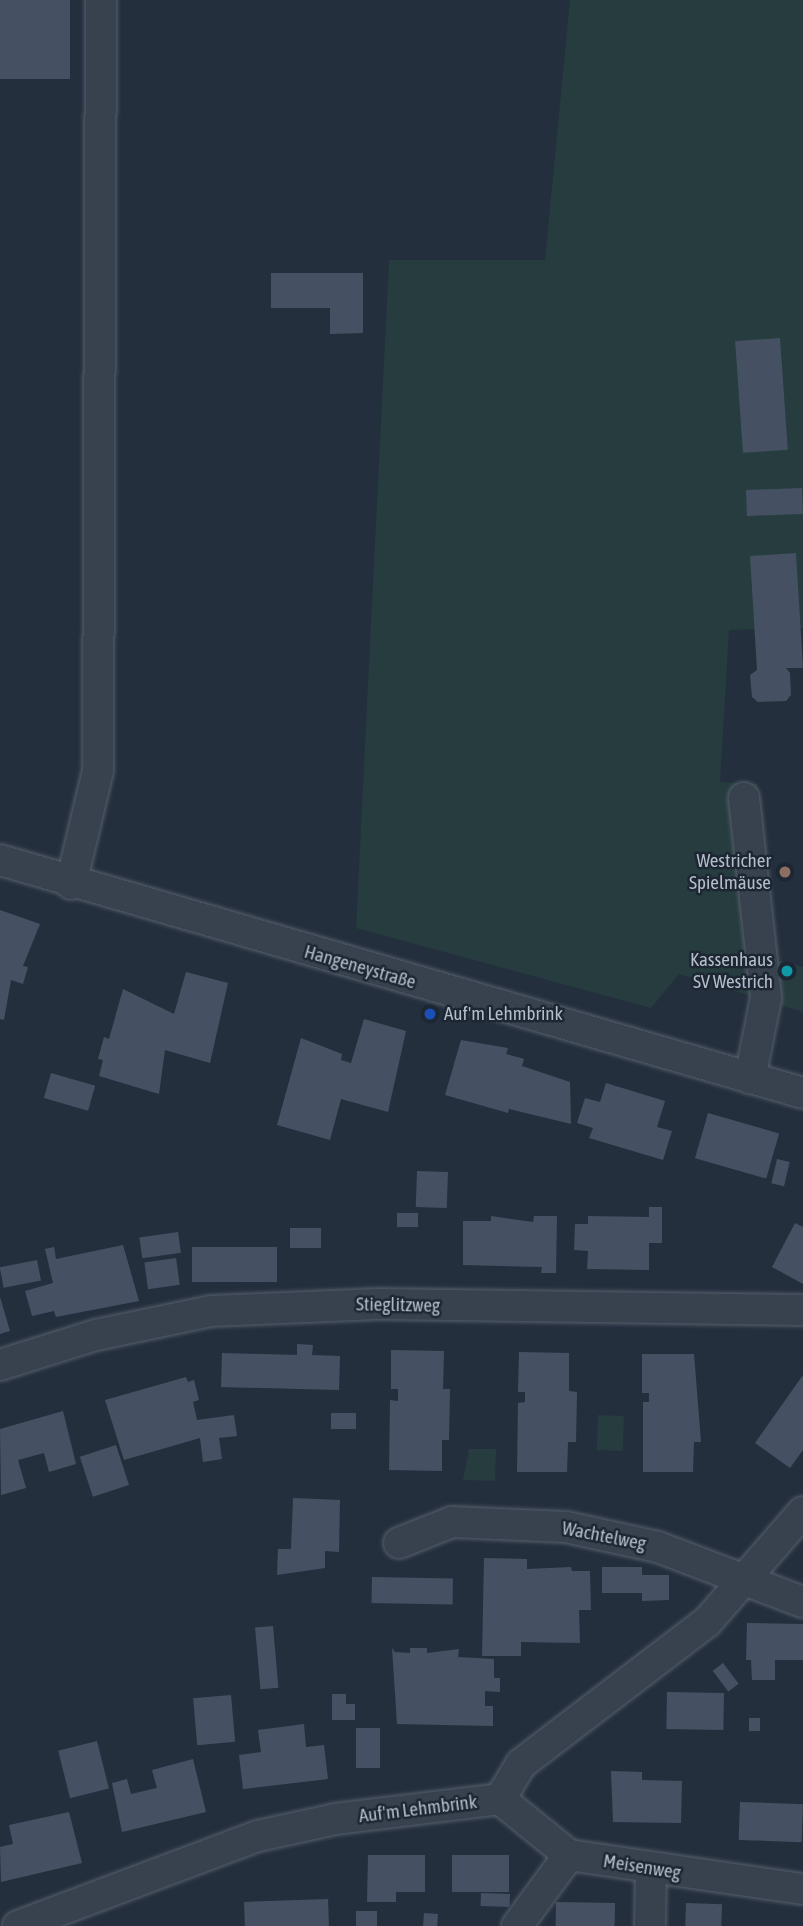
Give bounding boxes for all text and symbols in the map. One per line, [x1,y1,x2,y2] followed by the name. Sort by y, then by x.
[689,850,771,894] place label: Westricher Spielmäuse
[777,864,793,880] marker: Westricher Spielmäuse
[302,940,418,994] street label: Hangeneystraße
[690,949,773,993] place label: Kassenhaus SV Westrich
[779,963,795,979] marker: Kassenhaus SV Westrich
[444,1003,563,1025] place label: Auf'm Lehmbrink
[422,1006,438,1022] marker: Auf'm Lehmbrink
[356,1293,440,1317] street label: Stieglitzweg
[560,1517,648,1555] street label: Wachtelweg
[358,1790,478,1828] street label: Auf'm Lehmbrink
[602,1850,682,1884] street label: Meisenweg

